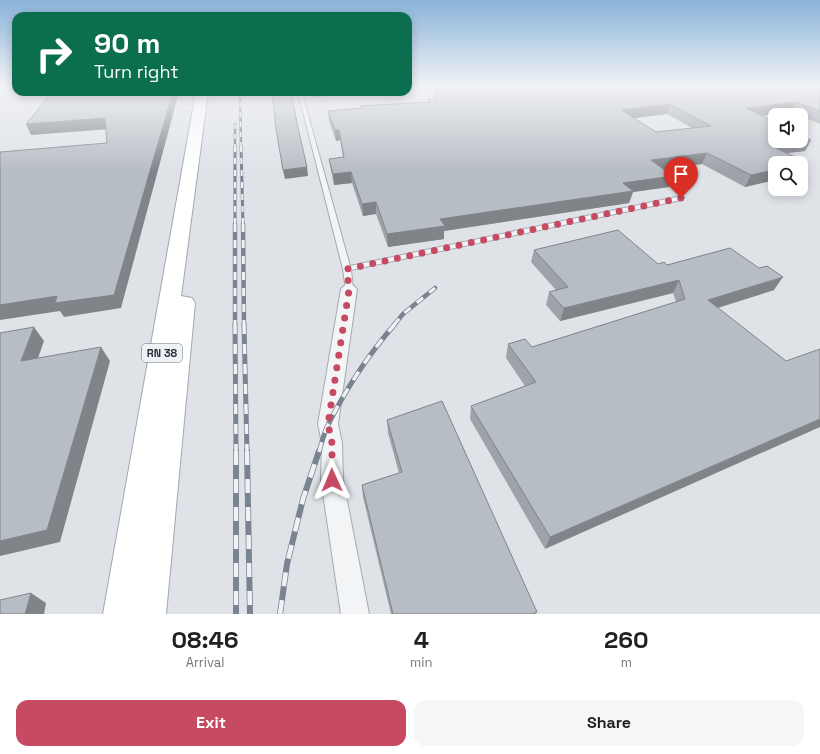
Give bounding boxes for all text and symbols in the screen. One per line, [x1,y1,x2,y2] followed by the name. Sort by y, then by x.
[94,25,160,61] text: 90 m
[28,28,80,80] icon: right
[94,60,178,83] text: Turn right
[768,108,808,196] map controls
[768,108,808,148] button: sound
[768,156,808,196] button: search
[664,157,698,198] pin
[670,163,692,185] icon: arrive
[142,344,182,362] road number: RN 38
[311,459,353,501] position arrow
[171,624,239,655] text: 08:46
[414,624,429,655] text: 4
[604,624,649,655] text: 260
[186,654,224,671] text: Arrival
[410,654,432,671] text: min
[621,654,632,671] text: m
[16,700,406,746] button: Exit
[414,700,804,746] button: Share

